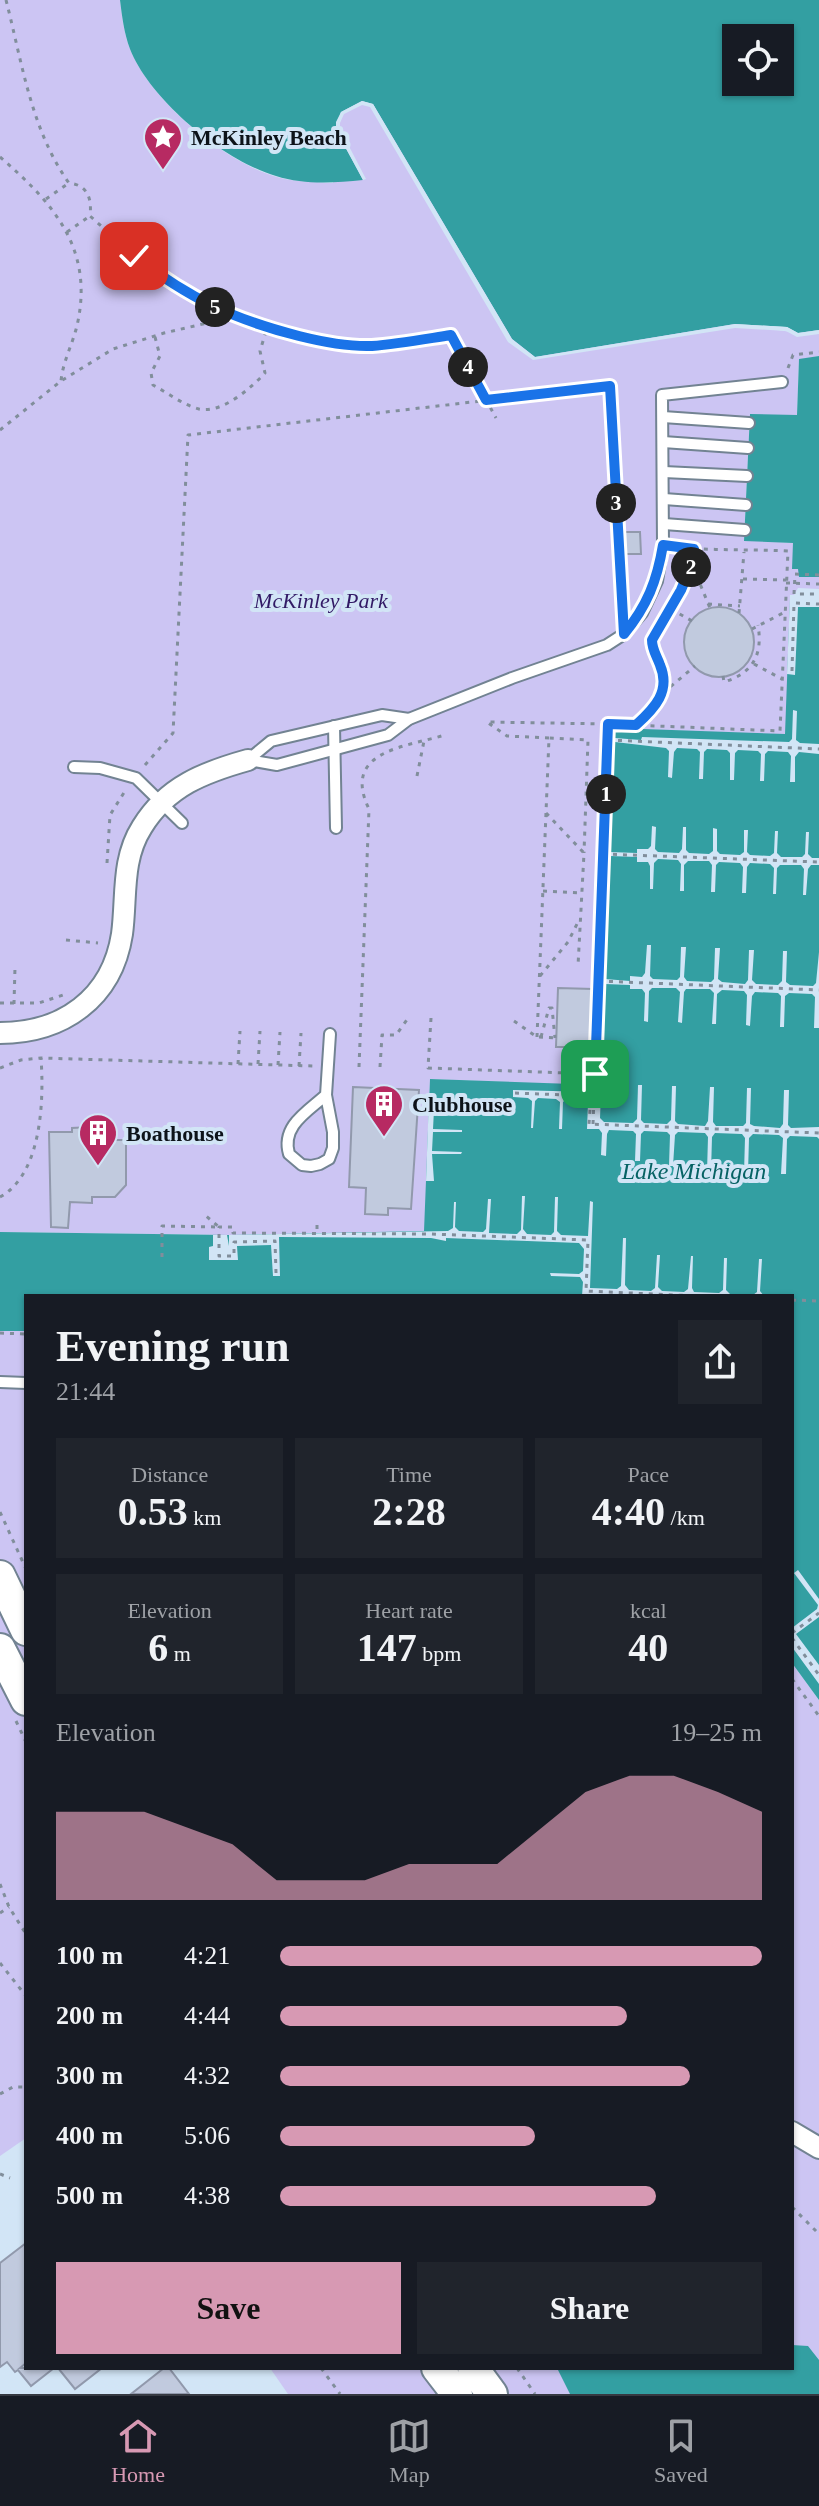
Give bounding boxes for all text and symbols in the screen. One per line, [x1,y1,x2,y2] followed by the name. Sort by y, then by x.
[722,24,794,96] map controls
[722,24,794,96] button: locate
[142,116,184,171] place icon: McKinley Beach
[191,125,347,150] place label: McKinley Beach
[100,222,168,290] pin
[112,234,156,278] icon: check
[195,287,235,327] pin: 5
[210,294,221,319] text: 5
[448,347,488,387] pin: 4
[463,354,474,379] text: 4
[596,483,636,523] pin: 3
[611,490,622,515] text: 3
[671,547,711,587] pin: 2
[686,554,697,579] text: 2
[253,588,389,613] park label: McKinley Park
[586,774,626,814] pin: 1
[601,781,612,806] text: 1
[561,1040,629,1108] pin
[573,1052,617,1096] icon: arrive
[363,1083,405,1138] building icon: Clubhouse
[412,1092,513,1117] place label: Clubhouse
[77,1112,119,1167] building icon: Boathouse
[126,1121,224,1146] place label: Boathouse
[621,1158,766,1184] water label: Lake Michigan
[678,1320,762,1404] button: share
[56,1322,290,1371] text: Evening run
[56,1377,115,1406] text: 21:44
[131,1462,208,1487] text: Distance
[386,1462,432,1487] text: Time
[628,1462,669,1487] text: Pace
[118,1489,188,1534] text: 0.53
[372,1489,446,1534] text: 2:28
[592,1489,665,1534] text: 4:40
[188,1505,221,1530] text: km
[665,1505,705,1530] text: /km
[128,1598,212,1623] text: Elevation
[365,1598,453,1623] text: Heart rate
[630,1598,667,1623] text: kcal
[148,1625,168,1670] text: 6
[357,1625,417,1670] text: 147
[628,1625,668,1670] text: 40
[168,1641,191,1666] text: m
[417,1641,461,1666] text: bpm
[56,1718,156,1747] text: Elevation
[670,1718,762,1747] text: 19–25 m
[56,1941,123,1970] text: 100 m
[184,1941,230,1970] text: 4:21
[56,2001,123,2030] text: 200 m
[184,2001,230,2030] text: 4:44
[56,2061,123,2090] text: 300 m
[184,2061,230,2090] text: 4:32
[56,2121,123,2150] text: 400 m
[184,2121,230,2150] text: 5:06
[56,2181,123,2210] text: 500 m
[184,2181,230,2210] text: 4:38
[56,2262,401,2354] button: Save
[417,2262,762,2354] button: Share
[111,2414,165,2488] tab: Home
[387,2414,431,2488] tab: Map
[654,2414,708,2488] tab: Saved

